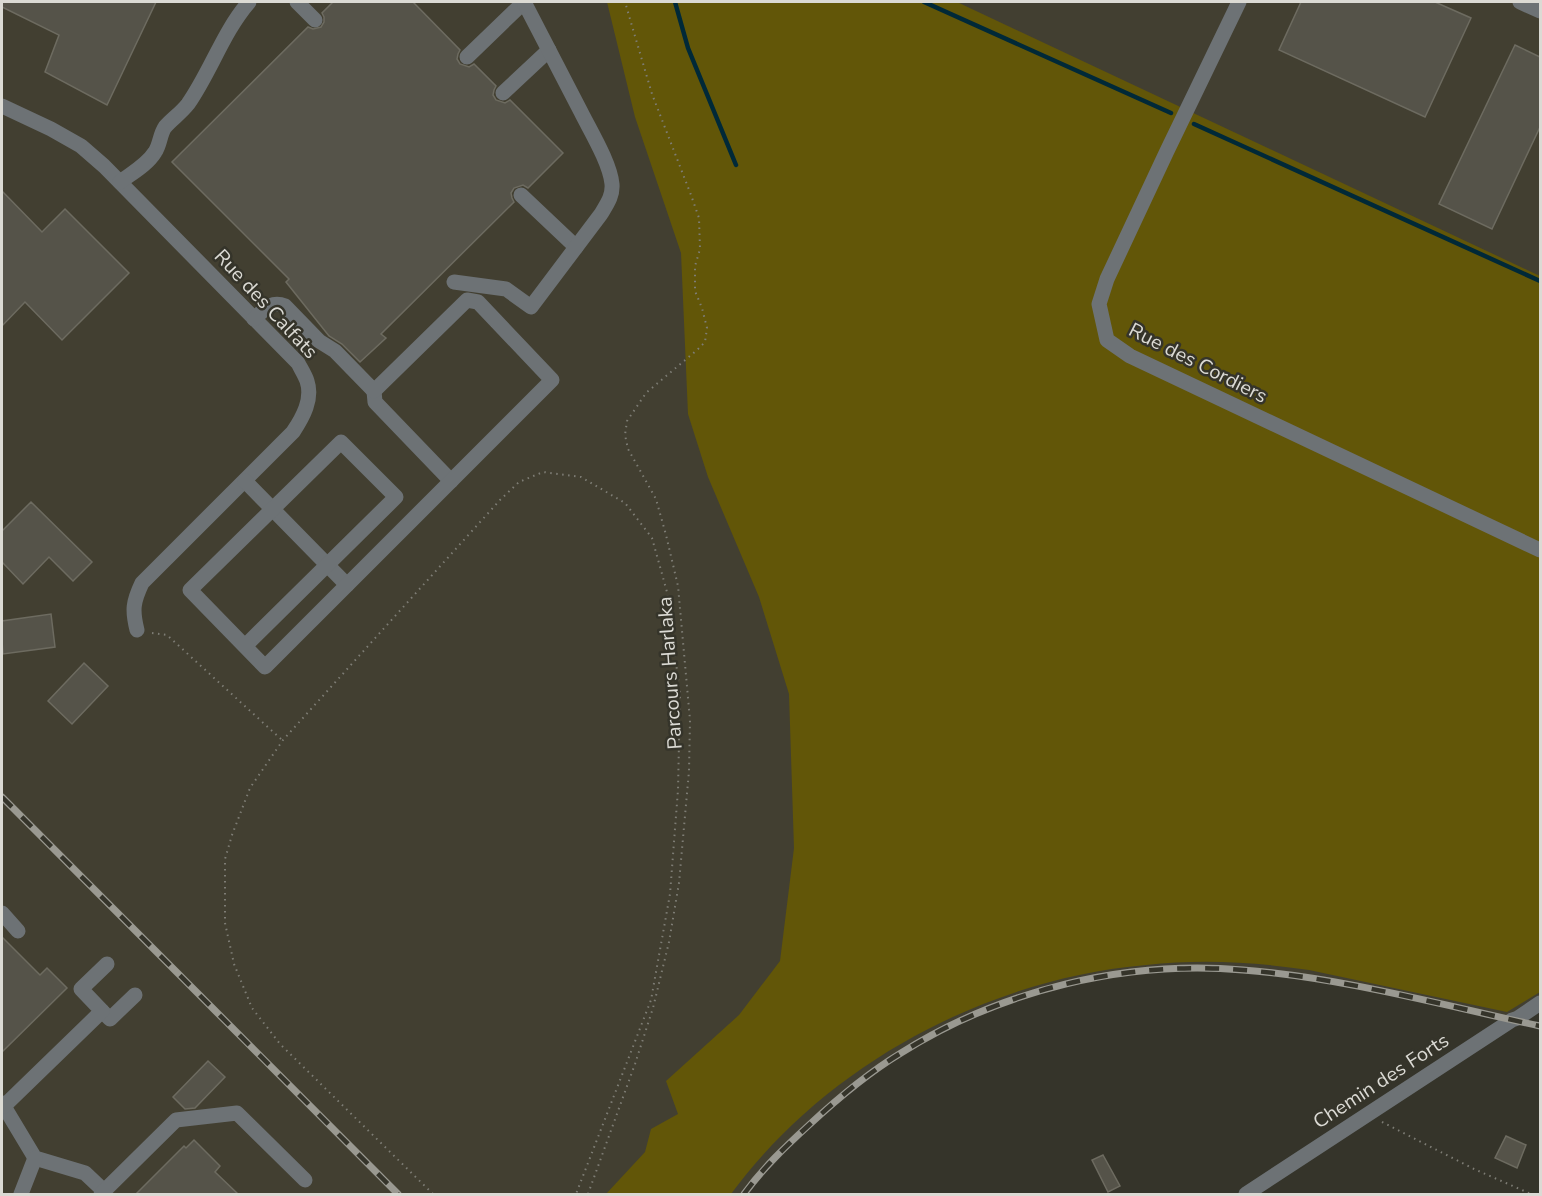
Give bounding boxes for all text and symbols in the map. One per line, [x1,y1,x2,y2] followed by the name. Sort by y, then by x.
[208,243,324,365] street label: Rue des Calfats
[1124,316,1272,410] street label: Rue des Cordiers
[651,596,689,750] street label: Parcours Harlaka
[1308,1027,1454,1135] street label: Chemin des Forts

